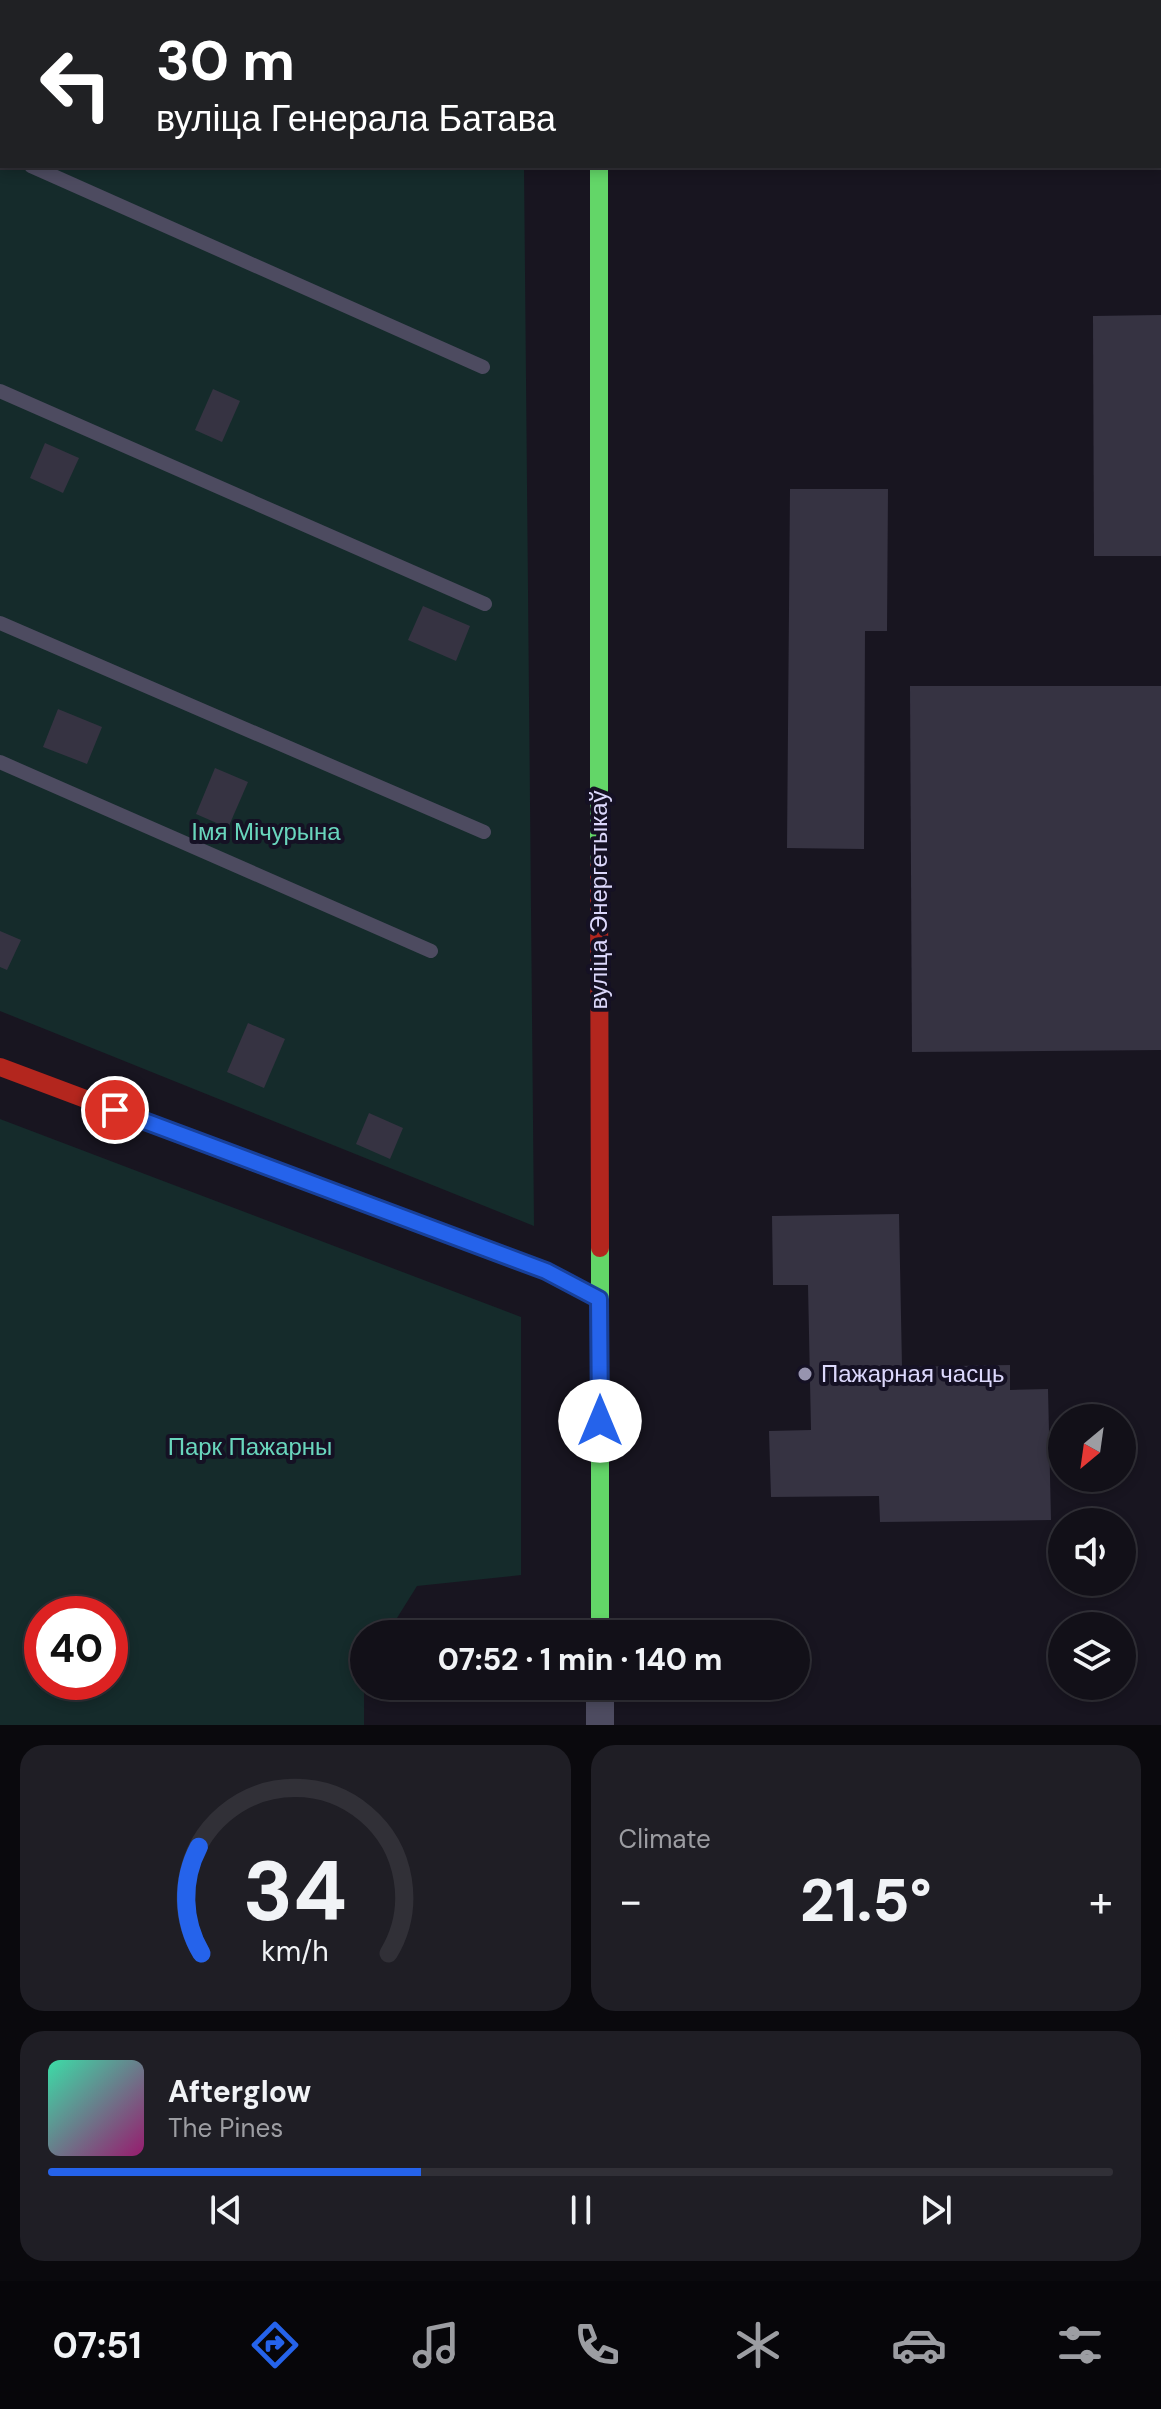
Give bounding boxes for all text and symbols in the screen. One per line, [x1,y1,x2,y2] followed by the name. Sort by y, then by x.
[156,24,295,97] text: 30 m
[24,32,128,136] icon: left
[156,95,556,142] text: вуліца Генерала Батава
[583,790,614,1010] street label: вуліца Энергетыкаў
[191,816,341,847] park label: Імя Мічурына
[81,1076,149,1144] pin
[93,1088,137,1132] icon: arrive
[821,1358,1004,1389] place label: Пажарная часць
[796,1365,814,1383] marker: Пажарная часць
[558,1379,642,1463] position arrow
[1048,1404,1136,1492] north arrow
[1048,1404,1136,1700] map controls
[168,1431,332,1462] park label: Парк Пажарны
[1048,1508,1136,1596] button: sound
[24,1596,128,1700] speed limit sign: 40
[1048,1612,1136,1700] button: layers
[438,1640,722,1679] text: 07:52 · 1 min · 140 m
[619,1822,711,1856] text: Climate
[243,1837,347,1946] text: 34
[800,1861,932,1940] text: 21.5°
[619,1872,643,1930] text: −
[1089,1872,1113,1930] text: +
[261,1933,329,1970] text: km/h
[168,2072,311,2111] text: Afterglow
[168,2111,283,2145] text: The Pines
[204,2188,248,2232] icon: previous
[559,2188,603,2232] icon: pause
[914,2188,958,2232] icon: next
[247,2317,303,2373] icon: directions
[408,2317,464,2373] icon: music
[569,2317,625,2373] icon: phone
[730,2317,786,2373] icon: climate
[891,2317,947,2373] icon: car
[1052,2317,1108,2373] icon: filters
[53,2322,142,2369] text: 07:51

